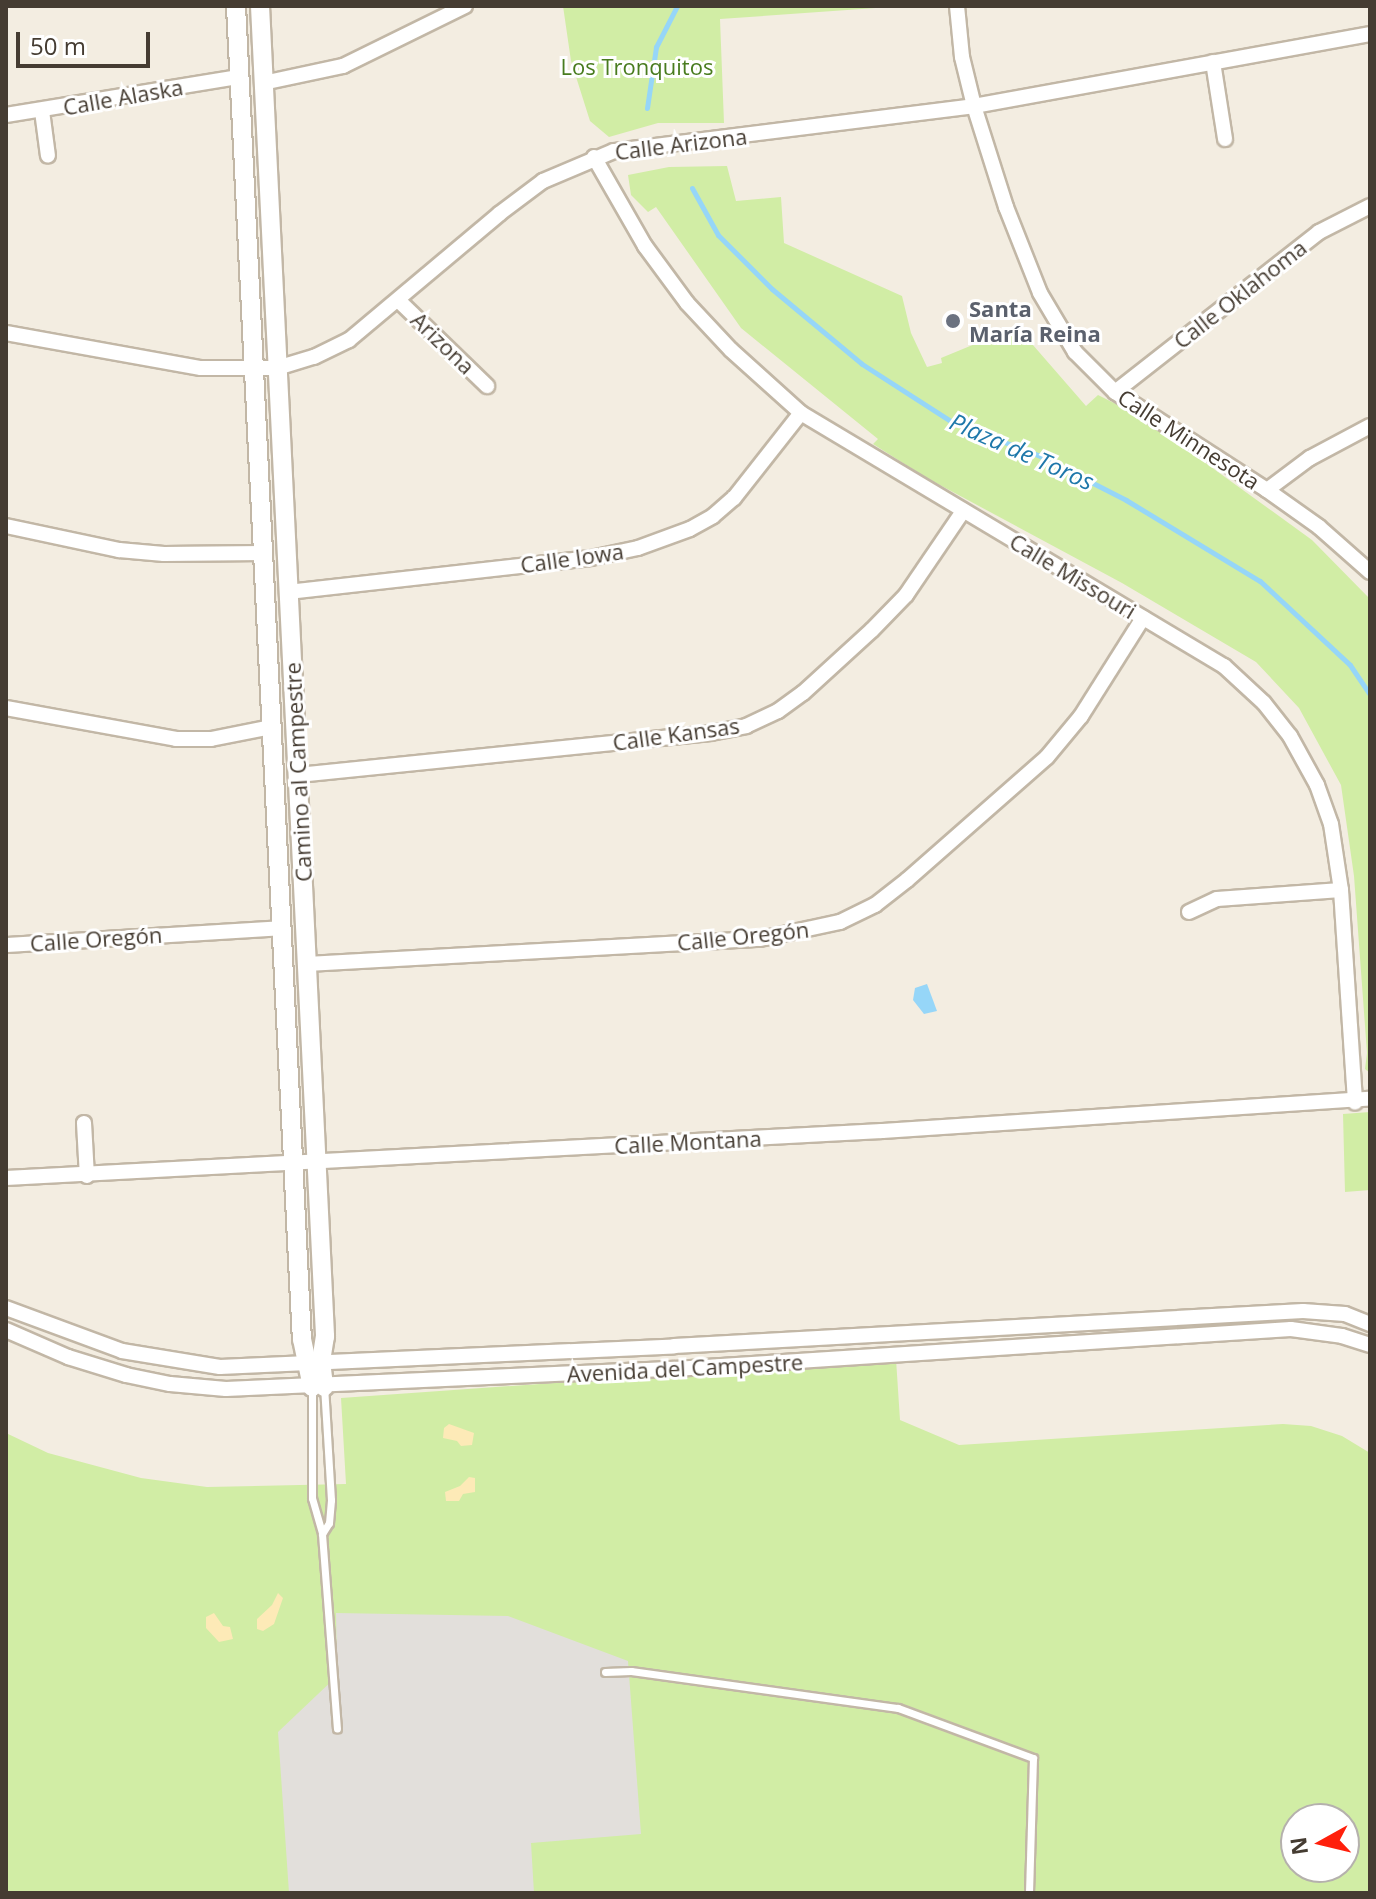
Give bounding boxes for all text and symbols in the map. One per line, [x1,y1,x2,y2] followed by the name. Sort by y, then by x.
[20,16,154,66] scale bar
[30,29,86,62] text: 50 m
[561,54,713,80] park label: Los Tronquitos
[61,73,185,121] street label: Calle Alaska
[613,123,749,165] street label: Calle Arizona
[1168,234,1312,354] street label: Calle Oklahoma
[969,295,1101,346] place label: Santa María Reina
[406,307,480,379] street label: Arizona
[944,312,962,330] marker: Santa María Reina
[1113,383,1265,495] street label: Calle Minnesota
[946,406,1098,496] water label: Plaza de Toros
[1005,528,1141,624] street label: Calle Missouri
[519,538,625,578] street label: Calle Iowa
[279,662,317,882] street label: Camino al Campestre
[611,712,741,756] street label: Calle Kansas
[676,916,810,956] street label: Calle Oregón
[29,921,163,957] street label: Calle Oregón
[614,1125,762,1159] street label: Calle Montana
[566,1349,804,1387] street label: Avenida del Campestre
[1280,1803,1360,1883] north arrow
[1282,1835,1314,1857] text: N

